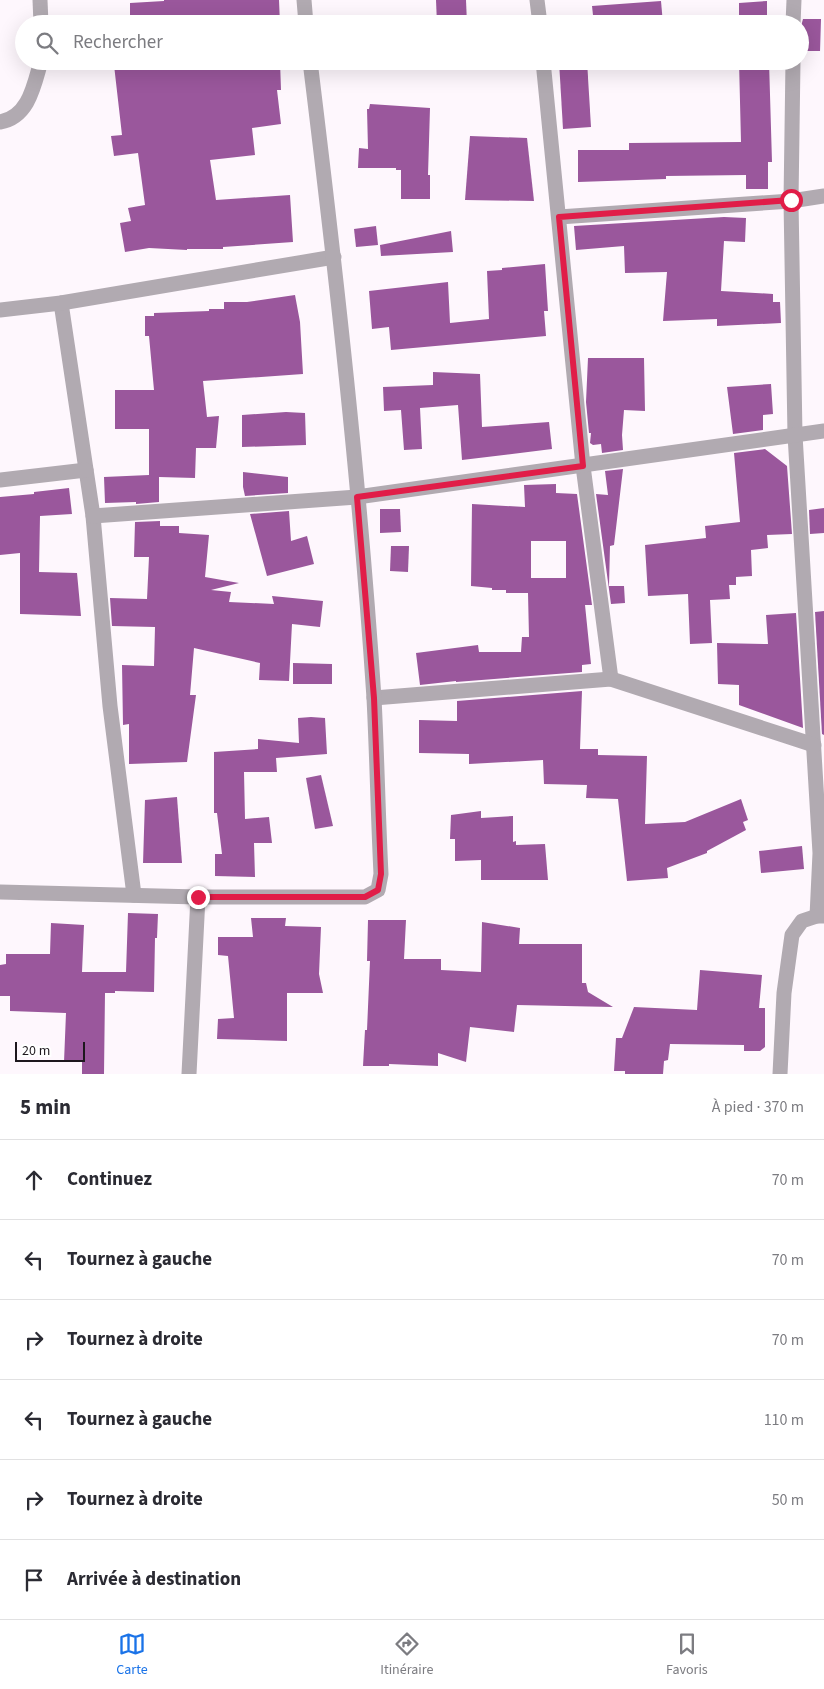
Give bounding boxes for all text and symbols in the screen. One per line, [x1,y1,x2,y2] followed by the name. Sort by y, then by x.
[15,15,809,70] search box
[33,29,61,57] icon: search
[73,29,163,56] text: Rechercher
[780,189,803,212] route start
[187,886,210,909] route end
[15,1039,85,1062] scale bar
[22,1041,50,1061] text: 20 m
[20,1092,71,1122] text: 5 min
[712,1096,804,1118] text: À pied · 370 m
[20,1166,48,1194] icon: ahead
[67,1166,152,1193] text: Continuez
[772,1169,804,1191] text: 70 m
[20,1246,48,1274] icon: left
[67,1246,212,1273] text: Tournez à gauche
[772,1249,804,1271] text: 70 m
[20,1326,48,1354] icon: right
[67,1326,203,1353] text: Tournez à droite
[772,1329,804,1351] text: 70 m
[20,1406,48,1434] icon: left
[67,1406,212,1433] text: Tournez à gauche
[764,1409,804,1431] text: 110 m
[20,1486,48,1514] icon: right
[67,1486,203,1513] text: Tournez à droite
[772,1489,804,1511] text: 50 m
[20,1566,48,1594] icon: arrive
[67,1566,241,1593] text: Arrivée à destination
[116,1630,148,1680] tab: Carte
[380,1630,433,1680] tab: Itinéraire
[666,1630,708,1680] tab: Favoris

